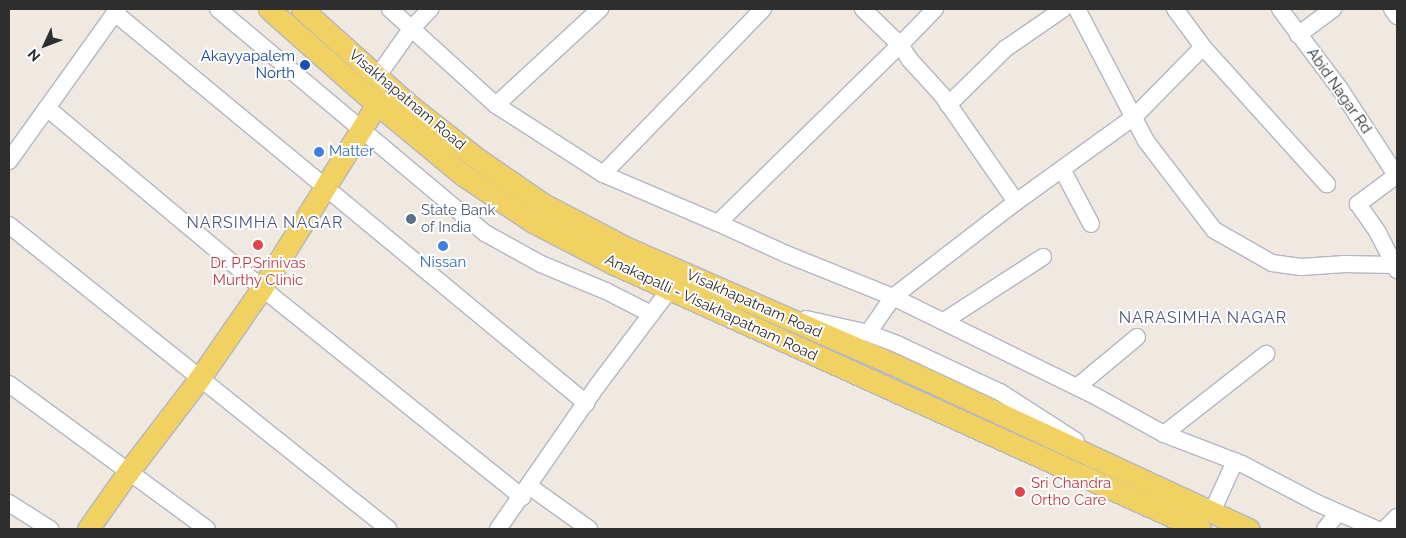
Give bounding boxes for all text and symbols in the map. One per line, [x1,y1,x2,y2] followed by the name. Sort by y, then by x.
[20,20,70,70] north arrow
[1303,45,1375,137] street label: Abid Nagar Rd
[25,46,44,65] text: N
[345,46,469,154] street label: Visakhapatnam Road
[201,47,295,82] place label: Akayyapalem North
[299,59,311,71] marker: Akayyapalem North
[329,143,374,161] place label: Matter
[313,146,325,158] marker: Matter
[421,201,495,236] place label: State Bank of India
[184,213,346,233] district label: NARSIMHA NAGAR
[405,213,417,225] marker: State Bank of India
[251,238,265,252] marker: Dr. P.P.Srinivas Murthy Clinic
[437,240,449,252] marker: Nissan
[602,251,820,365] street label: Anakapalli - Visakhapatnam Road
[210,254,306,289] place label: Dr. P.P.Srinivas Murthy Clinic
[420,254,466,272] place label: Nissan
[683,266,825,342] street label: Visakhapatnam Road
[1117,308,1289,328] district label: NARASIMHA NAGAR
[1031,474,1111,509] place label: Sri Chandra Ortho Care
[1013,485,1027,499] marker: Sri Chandra Ortho Care

